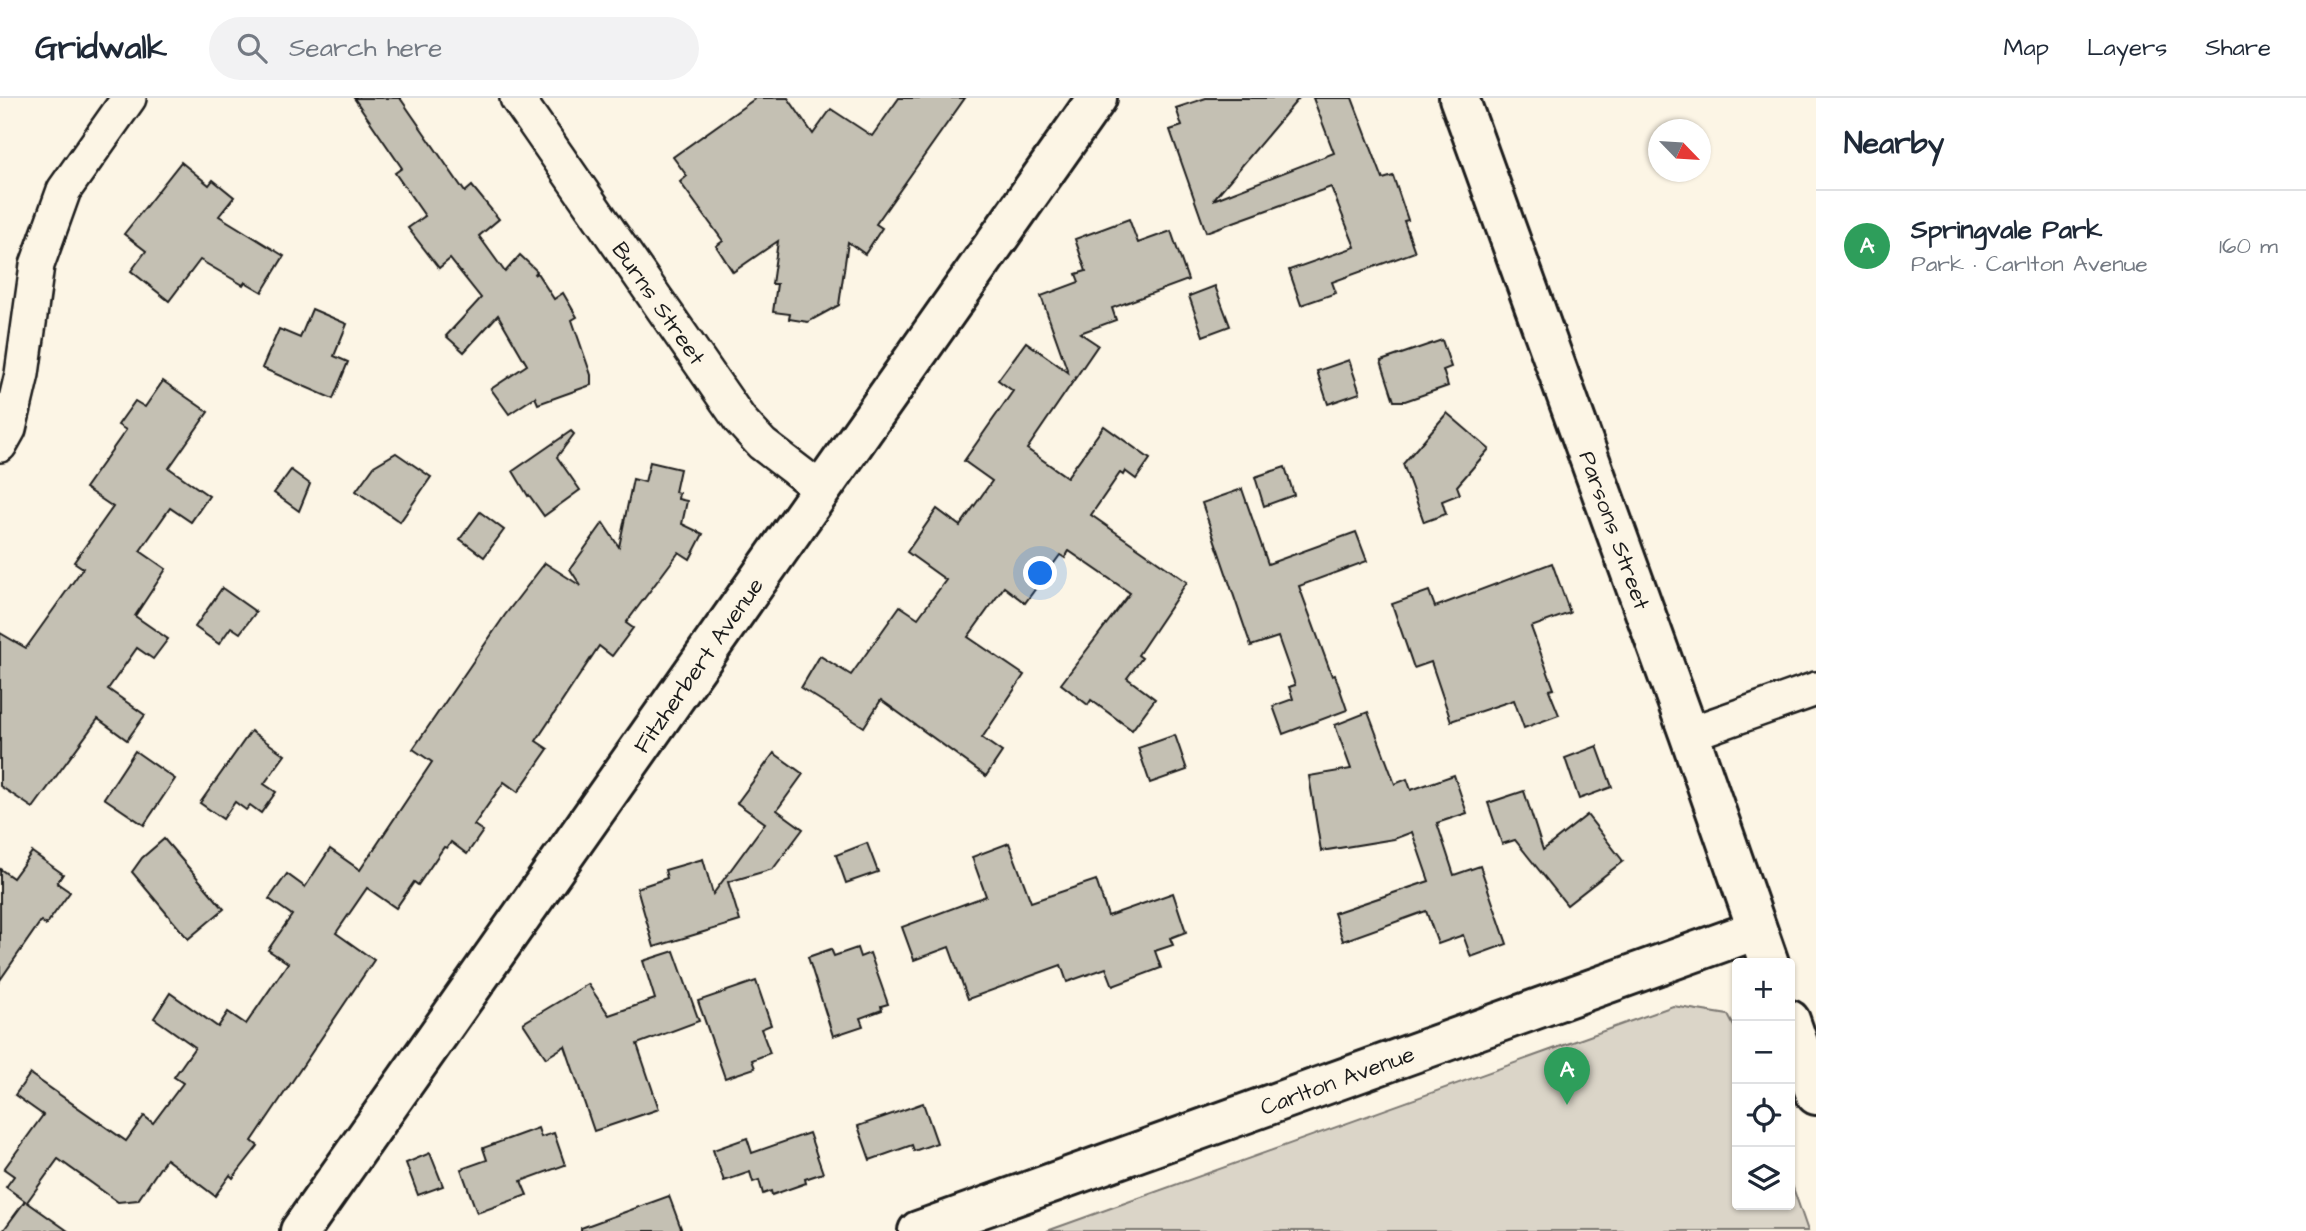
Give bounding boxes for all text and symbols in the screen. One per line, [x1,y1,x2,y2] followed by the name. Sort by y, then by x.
[209,17,699,80] search box
[35,25,167,71] text: Gridwalk
[233,29,271,67] icon: search
[289,30,442,66] text: Search here
[2004,31,2049,65] text: Map
[2087,31,2167,65] text: Layers
[2205,31,2271,65] text: Share
[1648,119,1711,182] north arrow
[1844,123,1944,165] text: Nearby
[1911,212,2102,248] text: Springvale Park
[1860,230,1874,262] text: A
[2219,230,2278,262] text: 160 m
[604,235,713,372] street label: Burns Street
[1911,248,2148,280] text: Park · Carlton Avenue
[1571,447,1658,615] street label: Parsons Street
[1023,556,1057,590] your location
[626,571,772,760] street label: Fitzherbert Avenue
[1732,958,1795,1210] map controls
[1732,958,1795,1021] button: +
[1732,1021,1795,1084] button: −
[1256,1038,1419,1124] street label: Carlton Avenue
[1544,1047,1590,1105] pin: A
[1732,1084,1795,1147] button: locate
[1732,1147,1795,1210] button: layers

